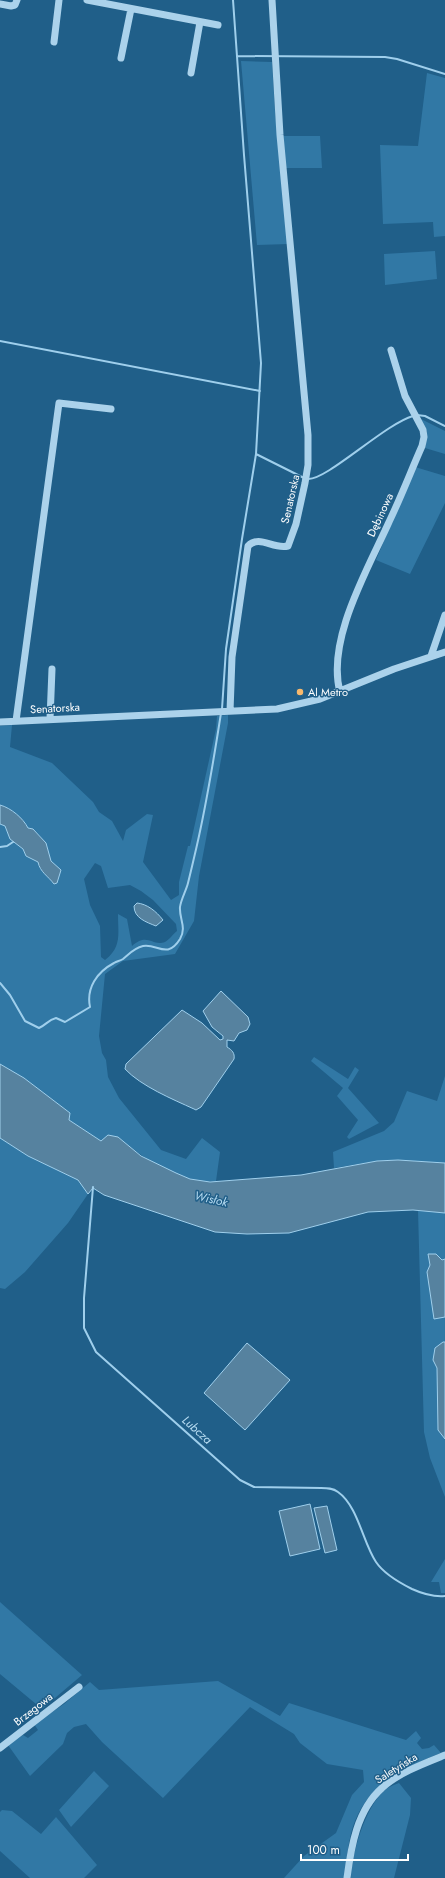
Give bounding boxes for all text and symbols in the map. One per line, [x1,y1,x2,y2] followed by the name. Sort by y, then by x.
[277,473,303,525] street label: Senatorska
[363,490,397,540] street label: Dębinowa
[308,684,348,700] place label: Al Metro
[295,687,305,697] marker: Al Metro
[30,699,80,717] street label: Senatorska
[193,1186,230,1212] water label: Wisłok
[178,1411,216,1449] water label: Lubcza
[10,1689,56,1729] street label: Brzegowa
[372,1749,420,1787] street label: Saletyńska
[301,1836,408,1862] scale bar
[307,1841,340,1859] text: 100 m

